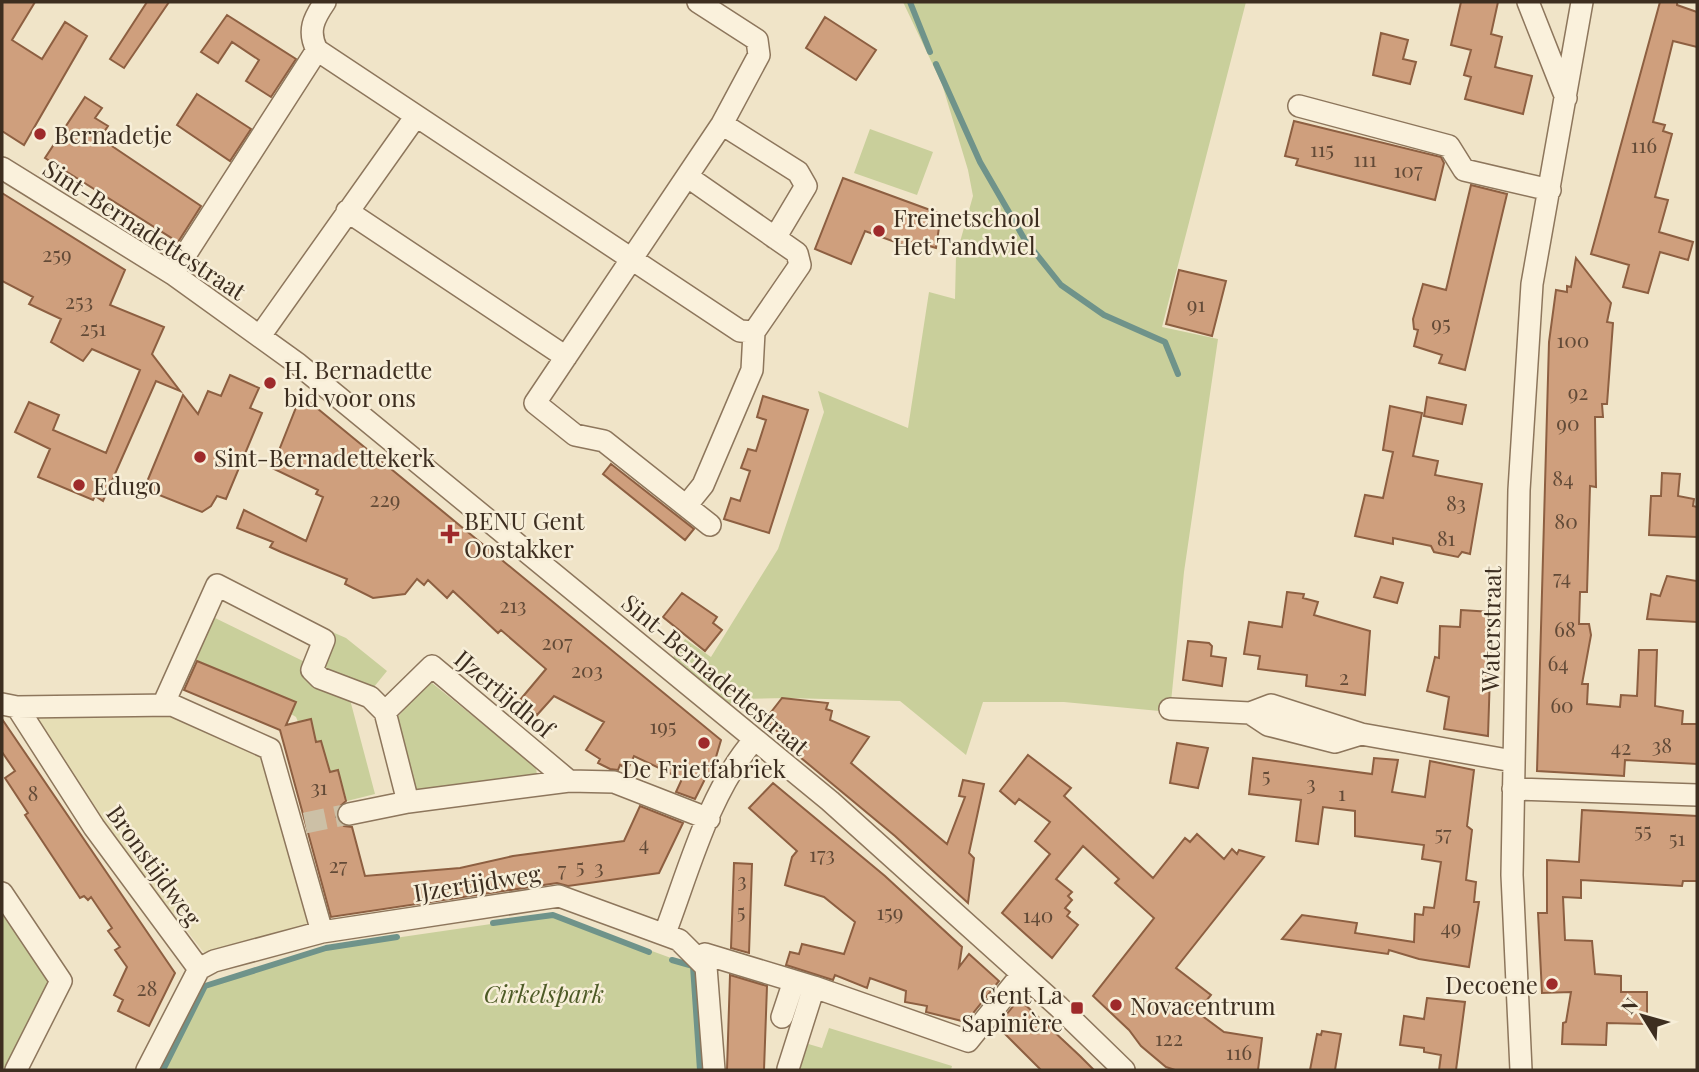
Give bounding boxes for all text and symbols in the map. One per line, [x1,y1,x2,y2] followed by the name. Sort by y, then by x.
[54,118,172,150] place label: Bernadetje
[32,126,48,142] marker: Bernadetje
[1631,130,1657,158] house number: 116
[1310,134,1334,162] house number: 115
[1353,144,1377,172] house number: 111
[38,151,253,307] street label: Sint-Bernadettestraat
[1394,155,1423,183] house number: 107
[893,201,1041,261] place label: Freinetschool Het Tandwiel
[871,223,887,239] marker: Freinetschool Het Tandwiel
[42,239,72,267] house number: 259
[65,286,93,314] house number: 253
[1187,289,1205,317] house number: 91
[1431,308,1451,336] house number: 95
[80,313,107,341] house number: 251
[1557,325,1589,353] house number: 100
[284,353,433,413] place label: H. Bernadette bid voor ons
[262,375,278,391] marker: H. Bernadette bid voor ons
[1568,377,1588,405] house number: 92
[1556,408,1580,436] house number: 90
[214,441,436,473] place label: Sint-Bernadettekerk
[192,449,208,465] marker: Sint-Bernadettekerk
[1552,463,1574,491] house number: 84
[93,469,161,501] place label: Edugo
[71,477,87,493] marker: Edugo
[370,484,400,512] house number: 229
[1446,488,1466,516] house number: 83
[464,504,585,564] place label: BENU Gent Oostakker
[1554,506,1578,534] house number: 80
[1437,523,1456,551] house number: 81
[442,526,458,542] marker: BENU Gent Oostakker
[1553,562,1571,590] house number: 74
[1473,565,1507,693] street label: Waterstraat
[616,586,817,762] street label: Sint-Bernadettestraat
[500,590,526,618] house number: 213
[1554,614,1576,642] house number: 68
[541,627,573,655] house number: 207
[448,642,563,745] street label: IJzertijdhof
[1547,648,1569,676] house number: 64
[571,655,603,683] house number: 203
[1339,662,1349,690] house number: 2
[1550,690,1574,718] house number: 60
[649,711,677,739] house number: 195
[1652,730,1672,758] house number: 38
[1611,732,1631,760] house number: 42
[696,735,712,751] marker: De Frietfabriek
[622,752,787,784] place label: De Frietfabriek
[1262,760,1270,788] house number: 5
[1306,768,1316,796] house number: 3
[310,772,328,800] house number: 31
[28,778,38,806] house number: 8
[1338,778,1346,806] house number: 1
[100,798,210,932] street label: Bronstijdweg
[1634,815,1652,843] house number: 55
[1434,818,1452,846] house number: 57
[1669,823,1685,851] house number: 51
[639,828,649,856] house number: 4
[809,839,835,867] house number: 173
[329,850,348,878] house number: 27
[576,851,584,879] house number: 5
[594,852,604,880] house number: 3
[558,854,567,882] house number: 7
[411,856,543,908] street label: IJzertijdweg
[737,865,747,893] house number: 3
[737,896,745,924] house number: 5
[877,897,903,925] house number: 159
[1023,900,1053,928] house number: 140
[1440,912,1462,940] house number: 49
[1445,968,1538,1000] place label: Decoene
[137,973,157,1001] house number: 28
[1544,976,1560,992] marker: Decoene
[484,977,604,1009] park label: Cirkelspark
[961,978,1063,1038] place label: Gent La Sapinière
[1608,981,1678,1051] north arrow
[1130,989,1276,1021] place label: Novacentrum
[1614,992,1643,1018] text: N
[1108,997,1124,1013] marker: Novacentrum
[1069,1000,1085,1016] marker: Gent La Sapinière
[1155,1023,1183,1051] house number: 122
[1226,1037,1252,1065] house number: 116

